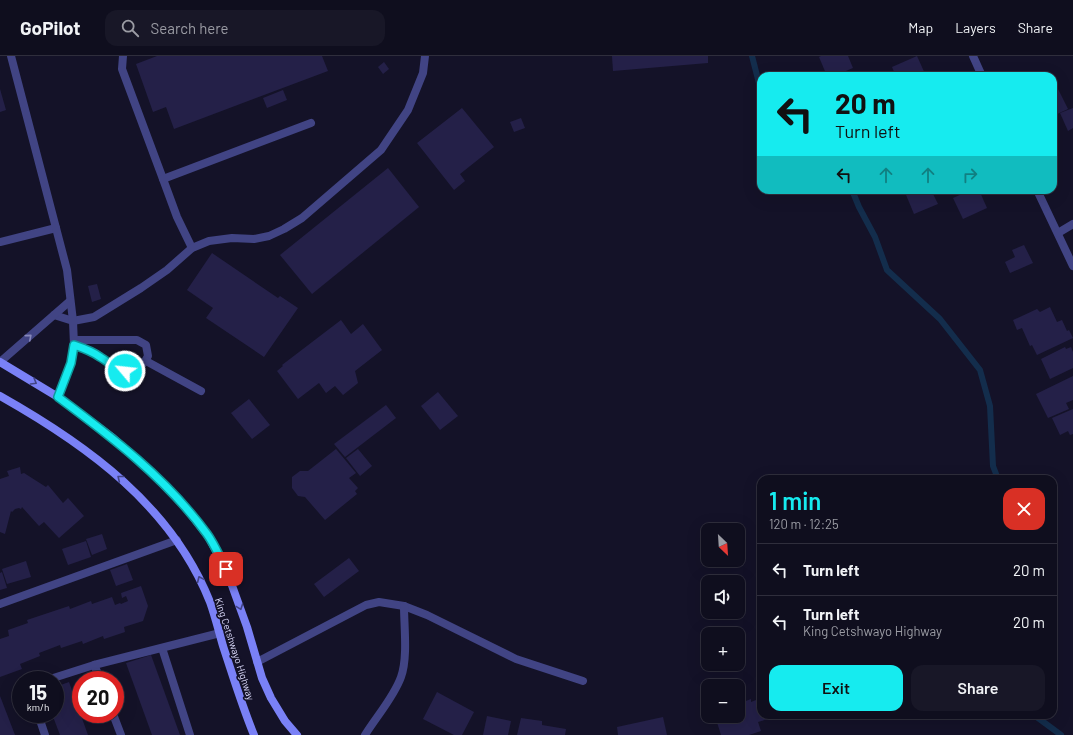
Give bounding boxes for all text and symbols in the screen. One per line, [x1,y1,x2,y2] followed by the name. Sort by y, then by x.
[105,10,385,46] search box
[20,16,81,39] text: GoPilot
[119,17,141,39] icon: search
[151,19,229,37] text: Search here
[908,19,933,36] text: Map
[955,19,996,36] text: Layers
[1018,19,1053,36] text: Share
[835,86,896,120] text: 20 m
[769,88,821,140] icon: left
[835,120,901,142] text: Turn left
[833,164,855,186] icon: left
[875,164,897,186] icon: ahead
[917,164,939,186] icon: ahead
[959,164,981,186] icon: right
[25,334,32,341] one-way arrow
[104,350,146,392] position arrow
[30,378,37,385] one-way arrow
[117,476,124,483] one-way arrow
[769,486,821,515] text: 1 min
[1003,488,1045,530] button: close
[769,516,839,532] text: 120 m · 12:25
[701,523,745,567] north arrow
[701,523,745,723] map controls
[209,552,243,586] pin
[215,558,237,580] icon: arrive
[769,559,791,581] icon: left
[803,561,859,579] text: Turn left
[1013,561,1045,579] text: 20 m
[701,575,745,619] button: sound
[196,576,204,583] one-way arrow
[213,596,257,702] street label: King Cetshwayo Highway
[235,603,243,610] one-way arrow
[803,605,859,623] text: Turn left
[769,611,791,633] icon: left
[1013,613,1045,631] text: 20 m
[803,623,942,639] text: King Cetshwayo Highway
[701,627,745,671] button: +
[769,665,903,711] button: Exit
[911,665,1045,711] button: Share
[72,671,124,723] speed limit sign: 20
[701,679,745,723] button: −
[29,680,47,704] text: 15
[27,701,49,713] text: km/h

